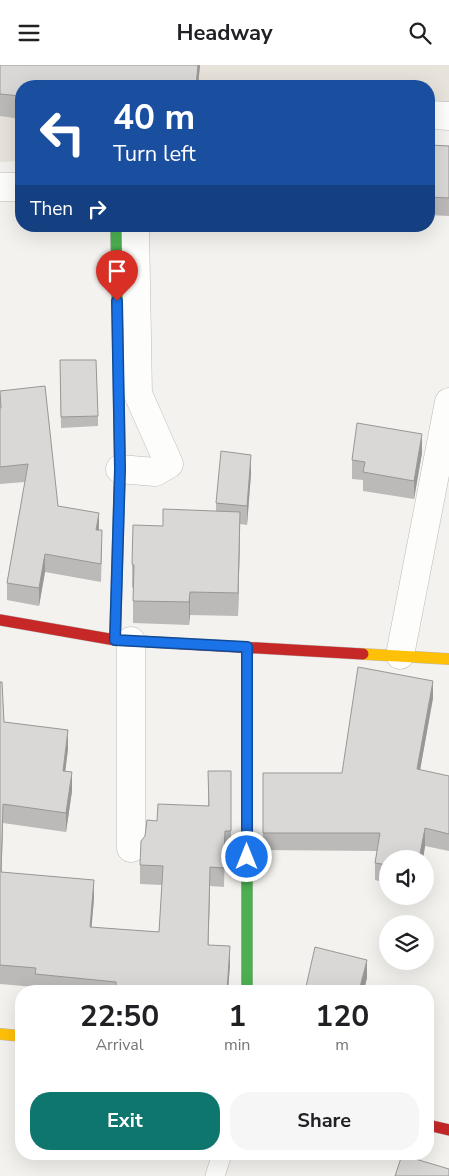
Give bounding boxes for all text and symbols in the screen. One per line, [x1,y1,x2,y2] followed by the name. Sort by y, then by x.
[176,18,273,48] text: Headway
[15,19,43,47] icon: menu
[406,19,434,47] icon: search
[113,94,195,141] text: 40 m
[30,100,95,165] icon: left
[113,139,196,169] text: Turn left
[83,195,111,223] icon: right
[30,196,73,222] text: Then
[96,250,138,301] pin
[103,257,131,285] icon: arrive
[220,830,272,882] position arrow
[379,850,434,970] map controls
[379,850,434,905] button: sound
[379,915,434,970] button: layers
[80,996,159,1037] text: 22:50
[228,996,246,1037] text: 1
[315,996,369,1037] text: 120
[95,1034,144,1056] text: Arrival
[224,1034,250,1056] text: min
[335,1034,349,1056] text: m
[30,1092,220,1150] button: Exit
[230,1092,419,1150] button: Share

